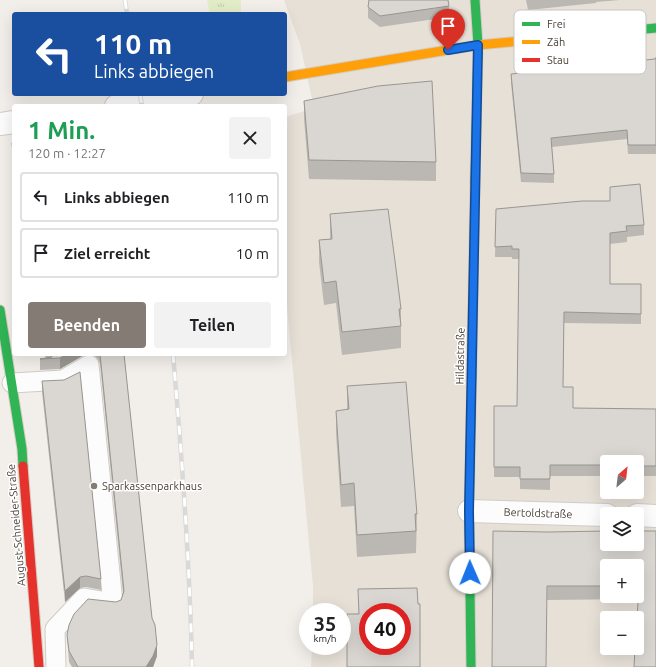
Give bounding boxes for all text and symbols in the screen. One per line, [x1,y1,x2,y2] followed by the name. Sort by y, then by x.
[431,9,465,50] pin
[514,10,646,74] legend
[437,15,459,37] icon: arrive
[547,18,566,30] text: Frei
[28,28,80,80] icon: left
[94,28,172,59] text: 110 m
[547,36,565,48] text: Zäh
[547,54,569,66] text: Stau
[94,61,214,81] text: Links abbiegen
[28,117,95,144] text: 1 Min.
[229,117,271,159] button: close
[28,146,106,160] text: 120 m · 12:27
[30,186,52,208] icon: left
[64,189,169,206] text: Links abbiegen
[227,189,269,206] text: 110 m
[30,242,52,264] icon: arrive
[64,245,150,262] text: Ziel erreicht
[236,245,269,262] text: 10 m
[28,302,146,348] button: Beenden
[154,302,271,348] button: Teilen
[454,327,466,385] street label: Hildastraße
[600,455,644,499] north arrow
[600,455,644,655] map controls
[5,463,27,587] street label: August-Schneider-Straße
[102,480,202,492] place label: Sparkassenparkhaus
[89,481,99,491] marker: Sparkassenparkhaus
[503,506,573,520] street label: Bertoldstraße
[600,507,644,551] button: layers
[449,552,491,594] position arrow
[600,559,644,603] button: +
[359,603,411,655] speed limit sign: 40
[600,611,644,655] button: −
[314,612,336,635] text: 35
[313,633,337,644] text: km/h

